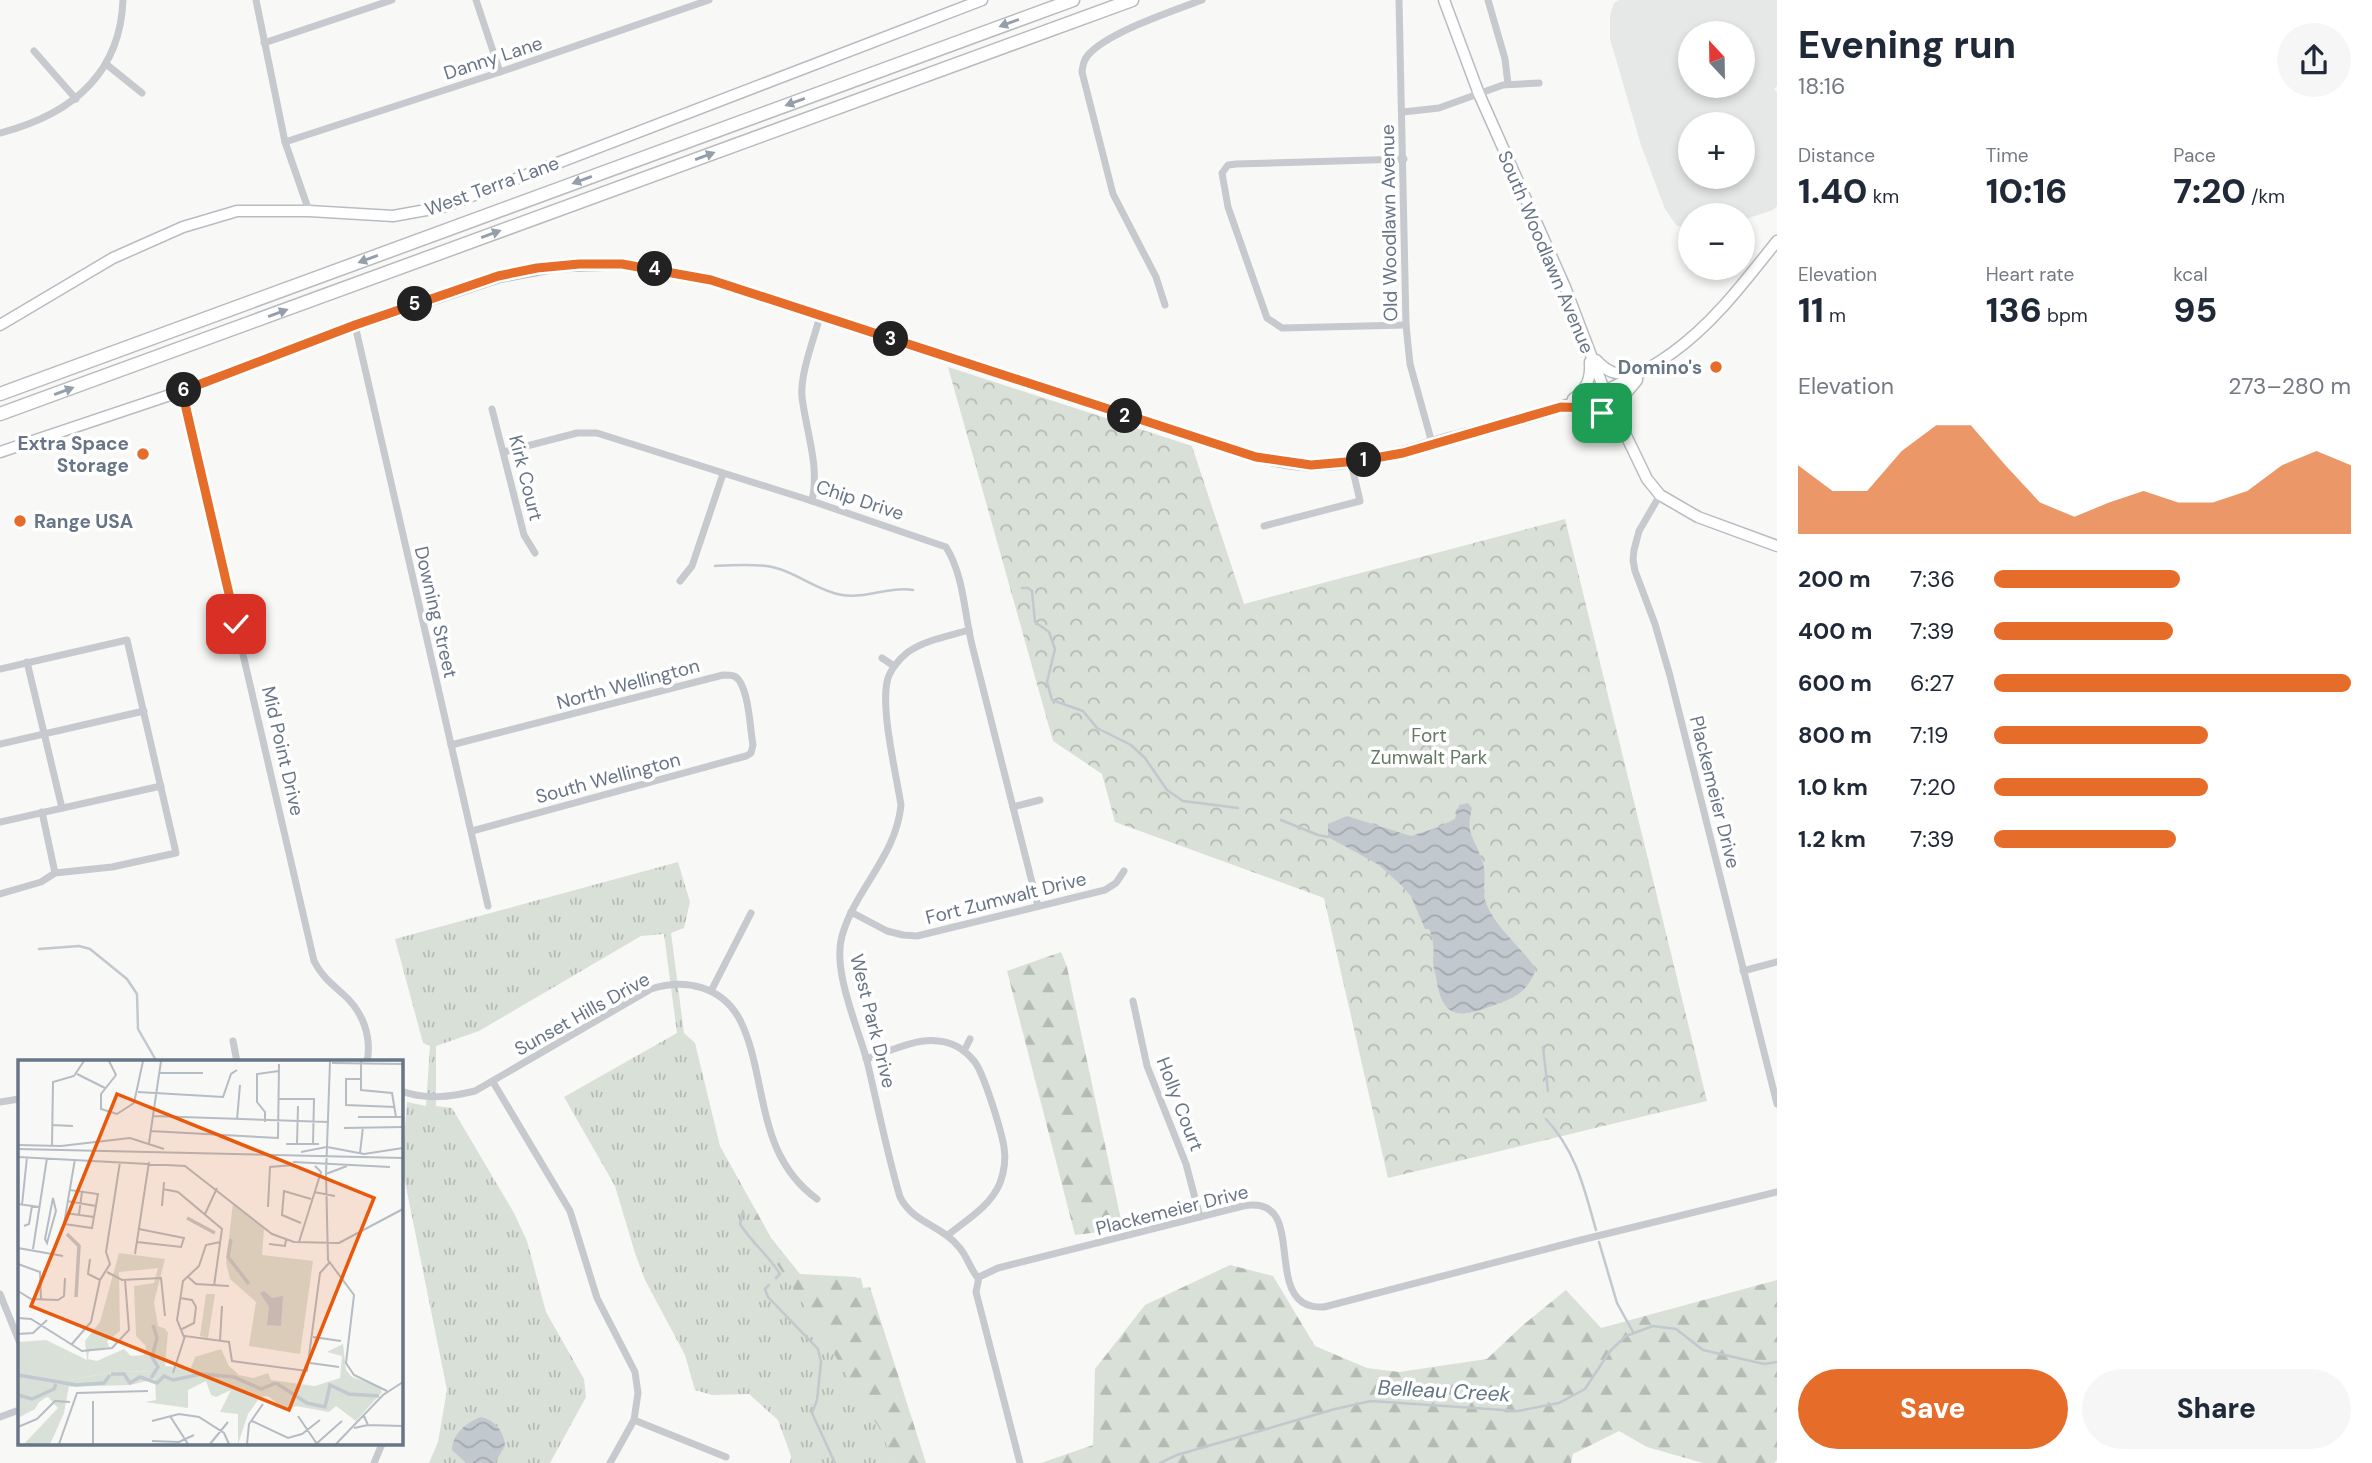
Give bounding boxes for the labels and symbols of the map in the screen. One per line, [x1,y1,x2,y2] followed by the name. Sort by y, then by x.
[998,18,1019,29] one-way arrow
[1678,21,1755,98] north arrow
[440,30,546,86] street label: Danny Lane
[785,97,806,108] one-way arrow
[1375,124,1403,322] street label: Old Woodlawn Avenue
[1492,147,1600,357] street label: South Woodlawn Avenue
[421,150,563,222] street label: West Terra Lane
[694,150,715,161] one-way arrow
[571,175,592,186] one-way arrow
[481,228,502,239] one-way arrow
[638,252,672,286] pin: 4
[358,254,379,265] one-way arrow
[398,286,432,322] pin: 5
[267,307,288,318] one-way arrow
[874,322,908,356] pin: 3
[1618,355,1702,380] place label: Domino's
[1708,359,1724,375] marker: Domino's
[166,372,202,408] pin: 6
[1572,383,1632,443] pin
[54,385,75,396] one-way arrow
[1108,398,1142,434] pin: 2
[17,431,129,478] place label: Extra Space Storage
[503,432,549,524] street label: Kirk Court
[1346,442,1382,477] pin: 1
[135,446,151,462] marker: Extra Space Storage
[813,474,907,526] street label: Chip Drive
[34,509,134,534] place label: Range USA
[12,513,28,529] marker: Range USA
[409,544,463,680] street label: Downing Street
[206,594,266,654] pin
[554,653,702,715] street label: North Wellington
[256,684,310,818] street label: Mid Point Drive
[1684,713,1746,871] street label: Plackemeier Drive
[1371,723,1488,770] park label: Fort Zumwalt Park
[533,747,683,809] street label: South Wellington
[923,866,1089,930] street label: Fort Zumwalt Drive
[844,951,902,1091] street label: West Park Drive
[510,966,654,1062] street label: Sunset Hills Drive
[1151,1054,1209,1154] street label: Holly Court
[18,1060,402,1446] inset map
[1093,1179,1251,1241] street label: Plackemeier Drive
[1377,1374,1511,1408] water label: Belleau Creek

